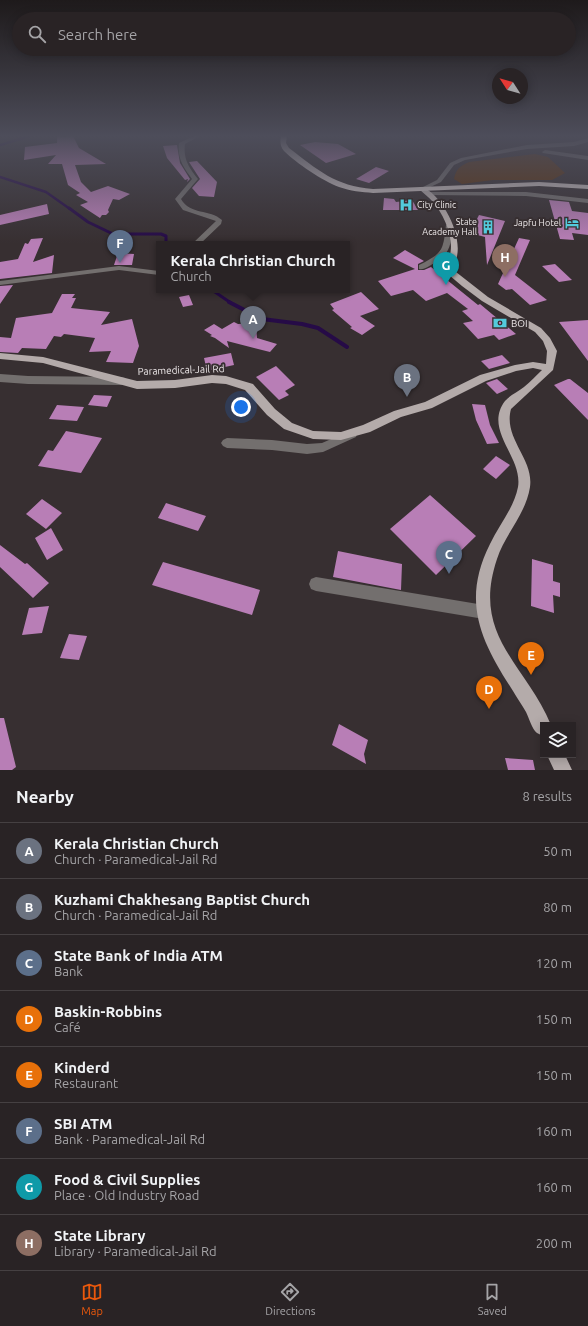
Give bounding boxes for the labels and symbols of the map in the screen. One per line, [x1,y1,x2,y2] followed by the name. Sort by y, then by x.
[492,68,528,104] north arrow
[398,197,414,213] hospital icon: City Clinic
[417,200,456,210] place label: City Clinic
[564,215,580,231] hotel icon: Japfu Hotel
[422,217,478,237] place label: State Academy Hall
[514,218,562,228] place label: Japfu Hotel
[480,219,496,235] building icon: State Academy Hall
[107,230,133,263] pin: F
[492,244,518,277] pin: H
[433,252,459,285] pin: G
[240,306,266,339] pin: A
[492,315,508,331] bank icon: BOI
[511,318,528,329] place label: BOI
[137,363,225,377] street label: Paramedical-Jail Rd
[394,364,420,397] pin: B
[231,397,251,417] your location
[436,541,462,574] pin: C
[518,642,544,675] pin: E
[476,676,502,709] pin: D

